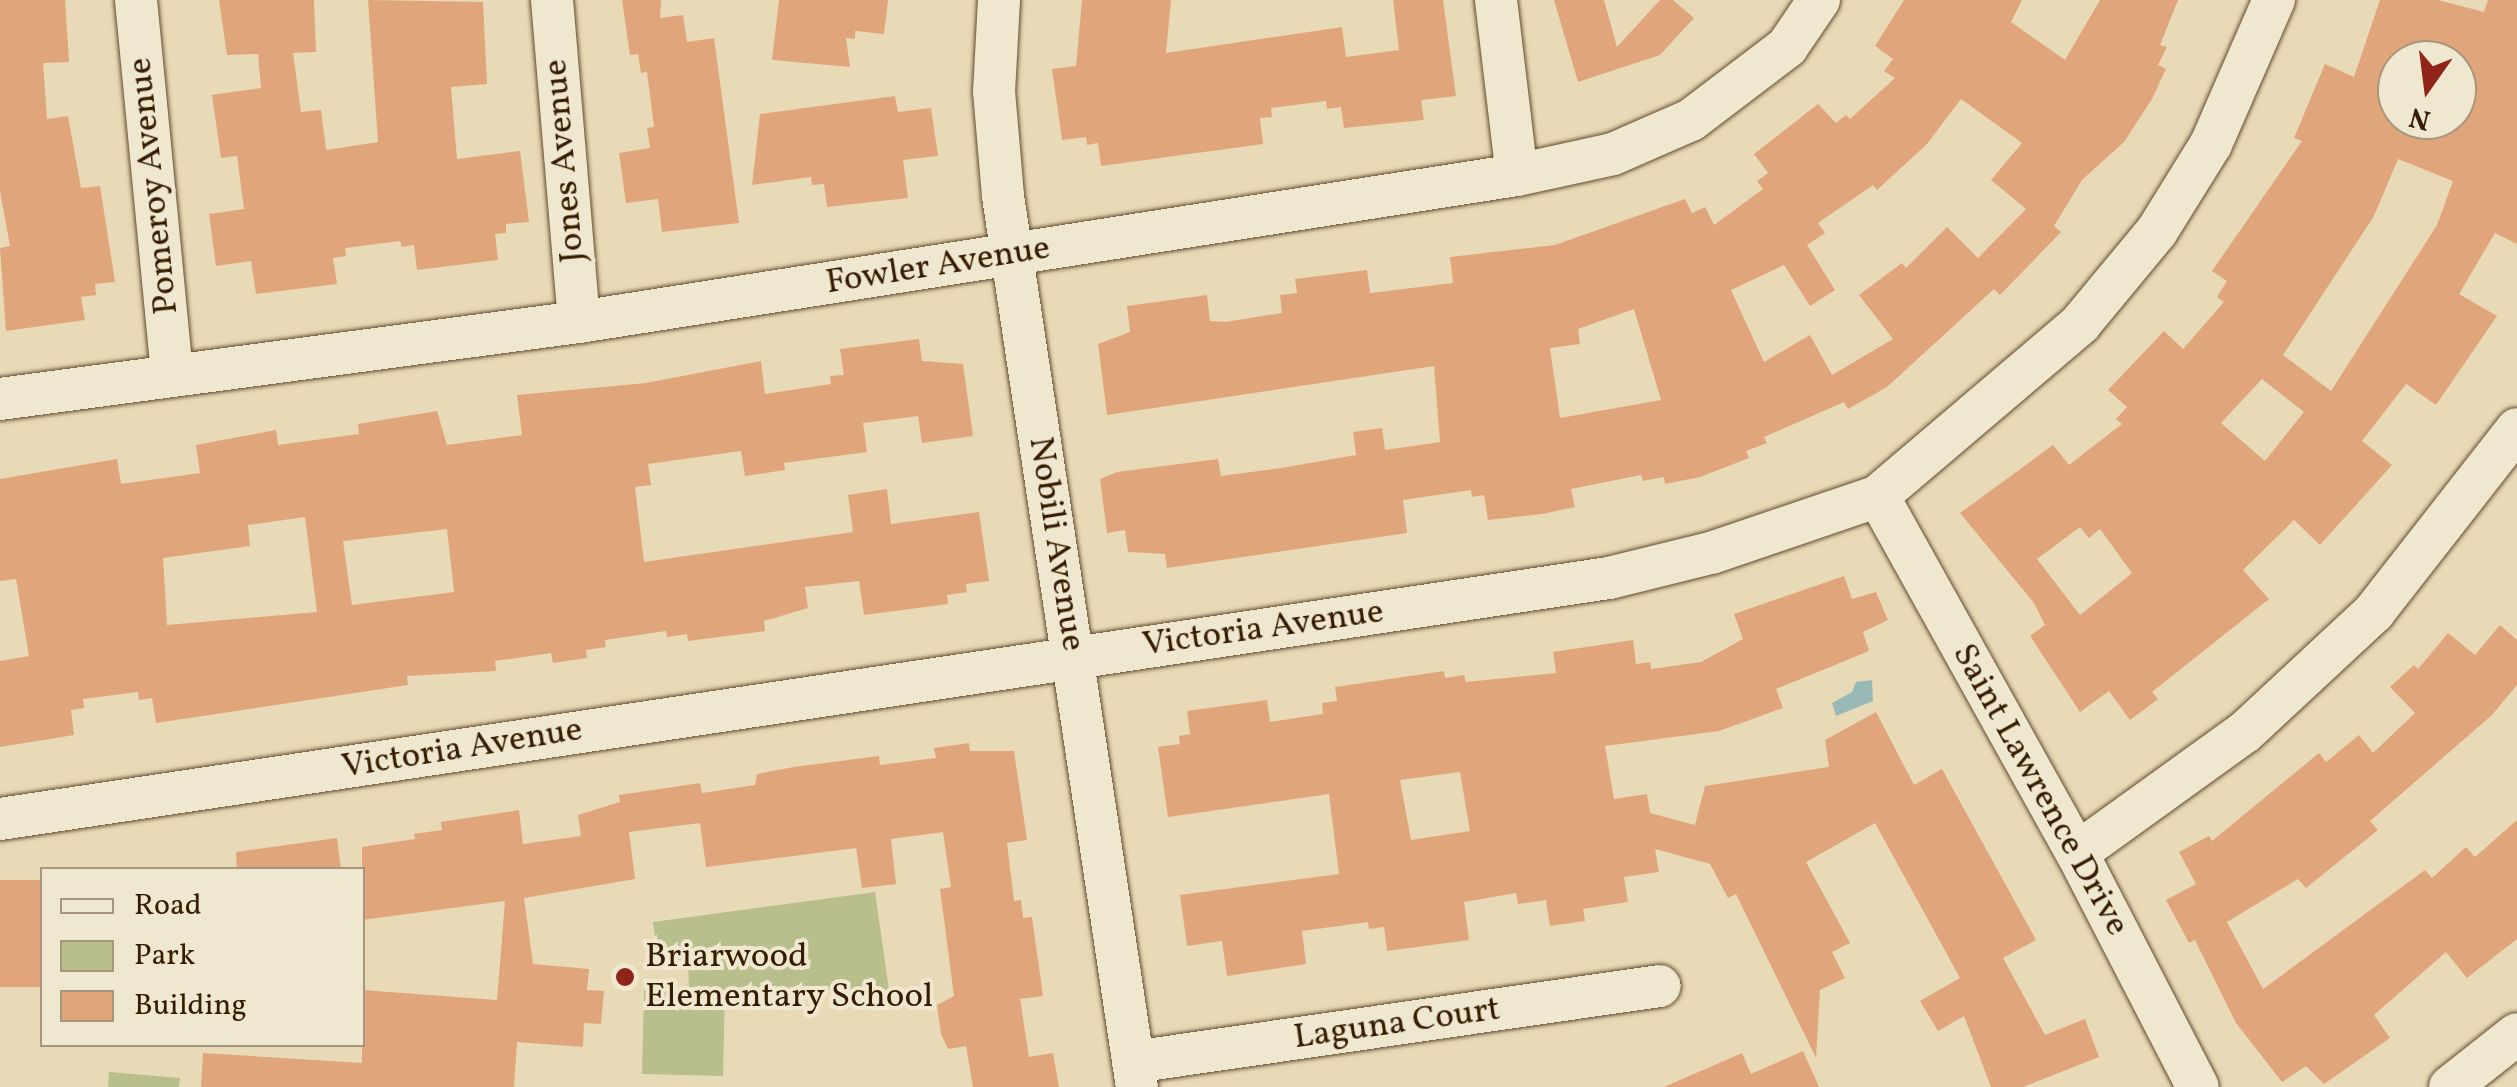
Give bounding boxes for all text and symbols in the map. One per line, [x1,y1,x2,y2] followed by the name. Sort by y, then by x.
[2377,40,2477,140] north arrow
[120,55,188,317] street label: Pomeroy Avenue
[535,58,595,264] street label: Jones Avenue
[2406,96,2435,139] text: N
[823,228,1053,304] street label: Fowler Avenue
[1018,434,1094,654] street label: Nobili Avenue
[1140,591,1386,667] street label: Victoria Avenue
[1942,637,2138,943] street label: Saint Lawrence Drive
[339,709,585,789] street label: Victoria Avenue
[40,867,365,1047] legend
[134,885,202,927] text: Road
[134,935,195,977] text: Park
[645,936,934,1018] place label: Briarwood Elementary School
[614,966,636,988] marker: Briarwood Elementary School
[134,985,247,1027] text: Building
[1291,989,1503,1059] street label: Laguna Court

